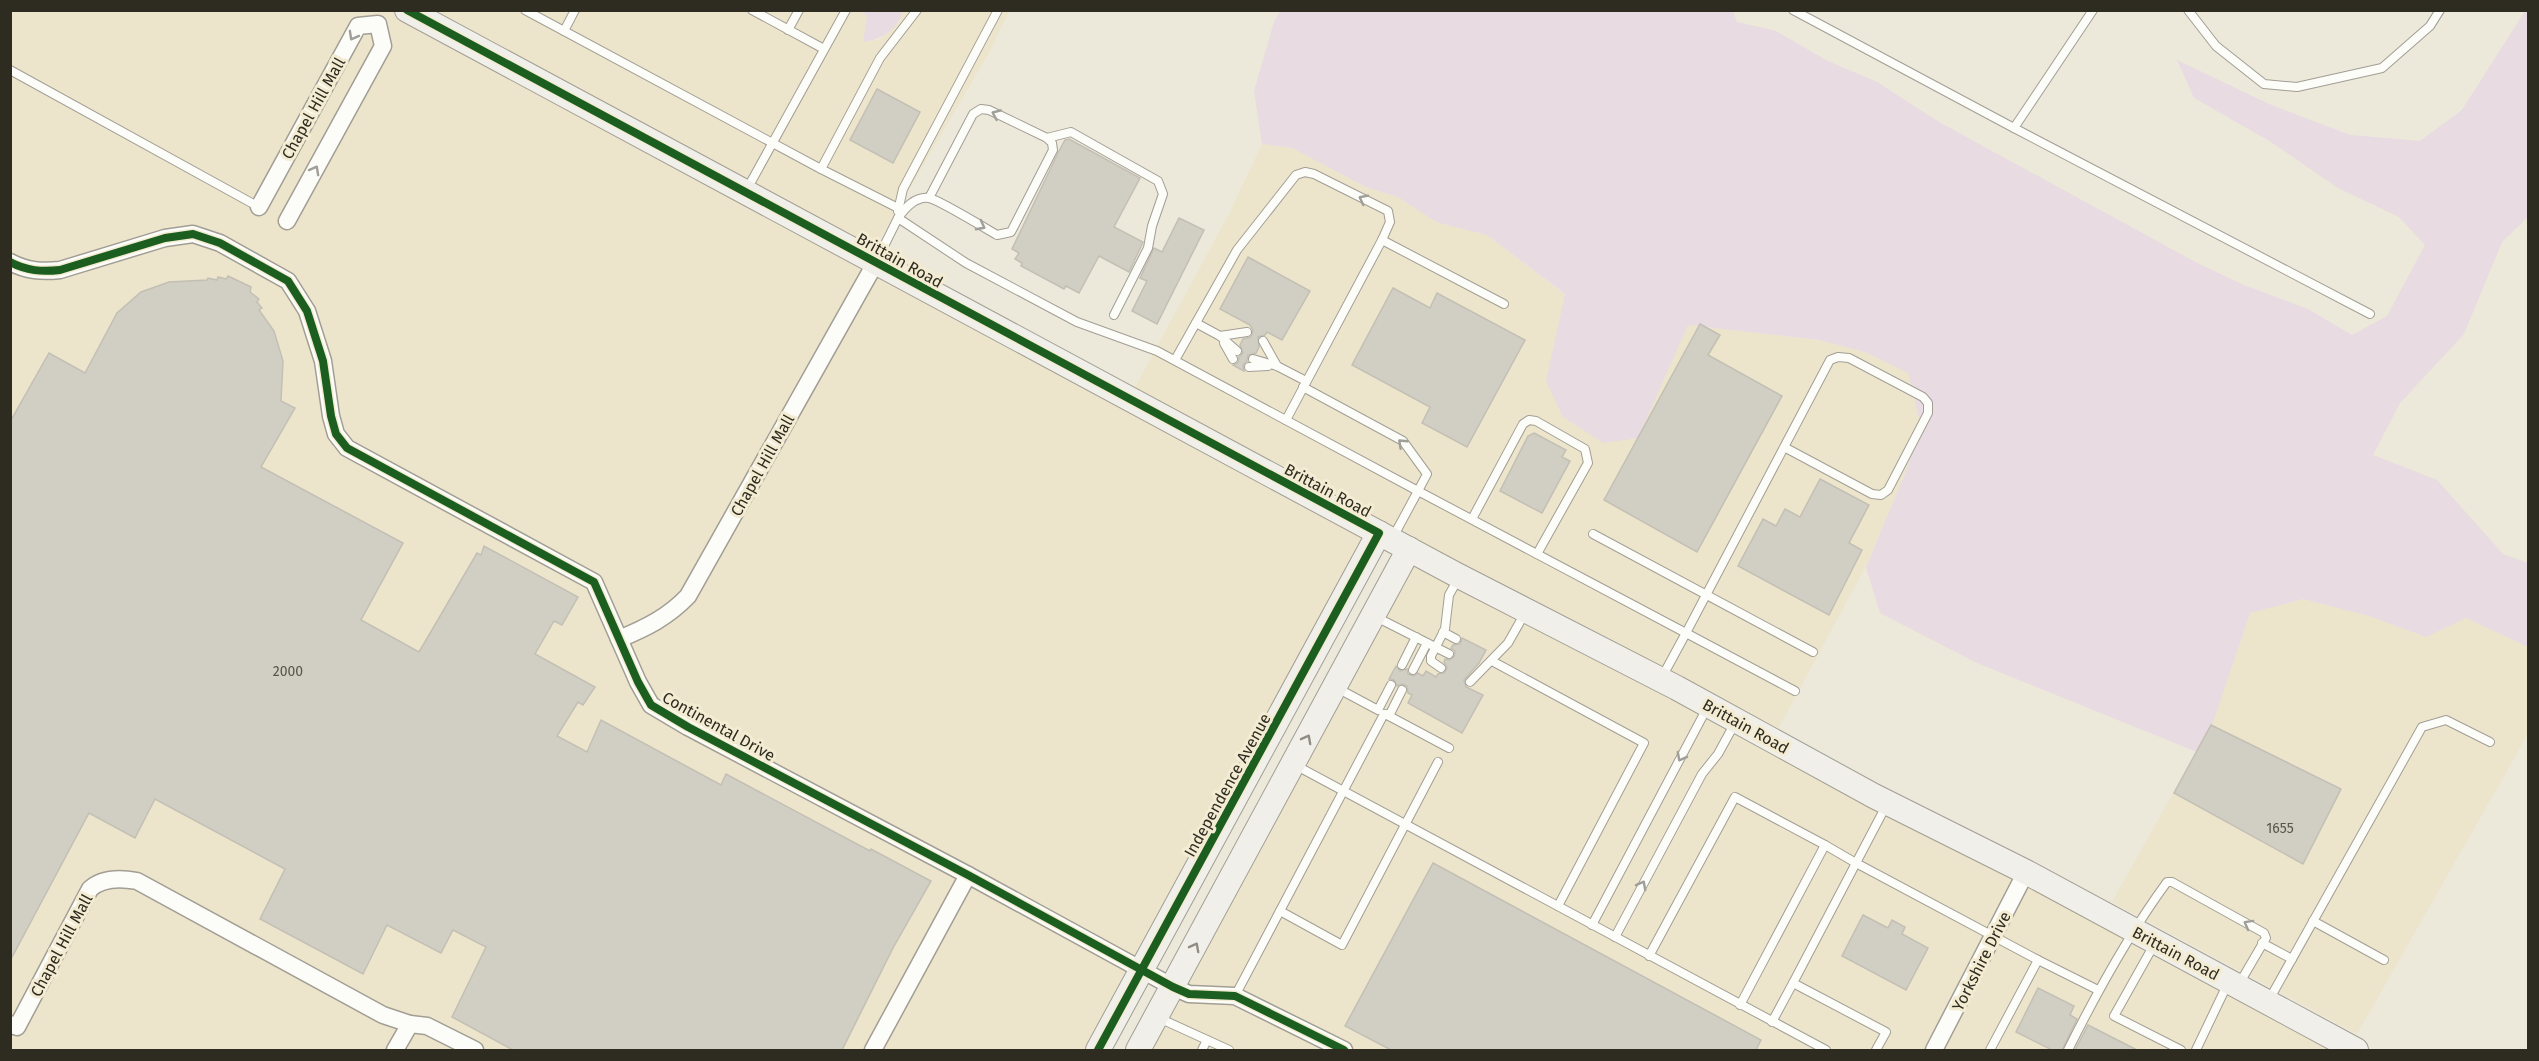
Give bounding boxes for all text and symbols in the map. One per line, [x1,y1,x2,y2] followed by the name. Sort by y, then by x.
[349,30,360,40] one-way arrow
[278,54,349,162] street label: Chapel Hill Mall
[992,109,1003,121] one-way arrow
[308,166,319,176] one-way arrow
[1358,194,1369,206] one-way arrow
[975,219,985,230] one-way arrow
[853,229,946,292] street label: Brittain Road
[727,411,798,519] street label: Chapel Hill Mall
[1398,440,1409,451] one-way arrow
[1281,460,1374,521] street label: Brittain Road
[273,663,303,680] house number: 2000
[659,688,778,765] street label: Continental Drive
[1699,695,1792,758] street label: Brittain Road
[1180,710,1275,860] street label: Independence Avenue
[1300,734,1311,745] one-way arrow
[1677,750,1688,761] one-way arrow
[2266,820,2294,837] house number: 1655
[1635,881,1646,891] one-way arrow
[26,890,97,1000] street label: Chapel Hill Mall
[1948,908,2015,1014] street label: Yorkshire Drive
[2244,920,2254,931] one-way arrow
[2129,923,2222,984] street label: Brittain Road
[1188,943,1199,954] one-way arrow

